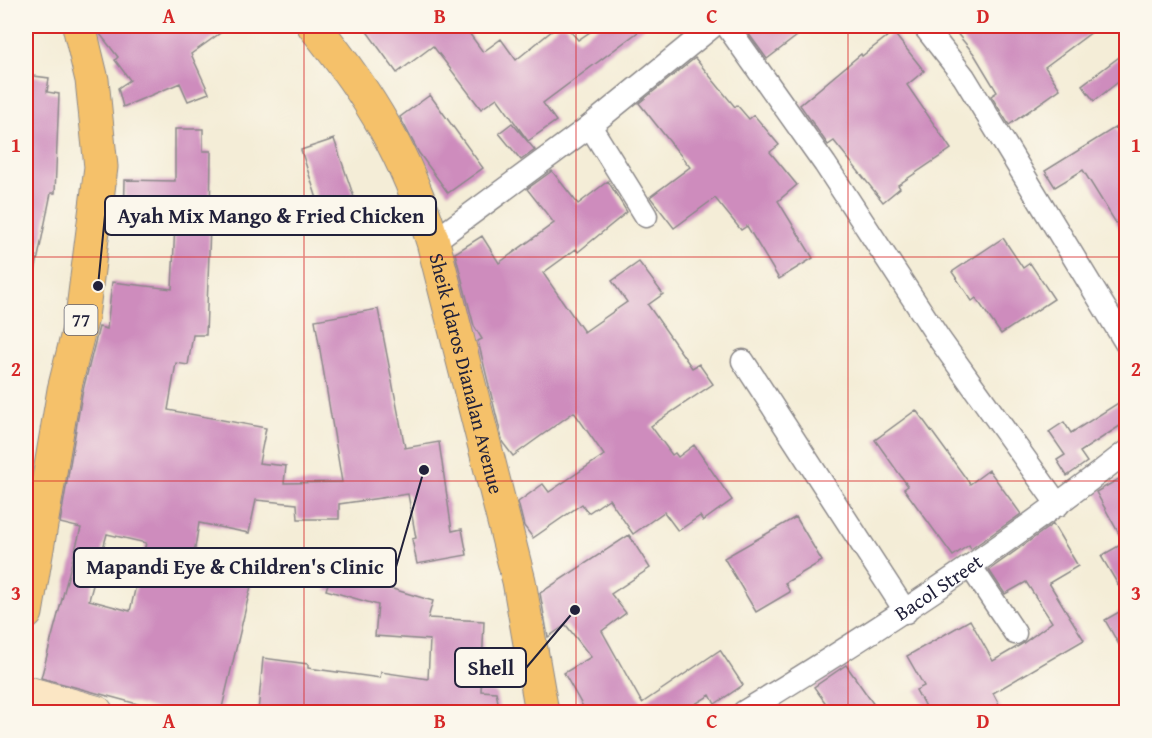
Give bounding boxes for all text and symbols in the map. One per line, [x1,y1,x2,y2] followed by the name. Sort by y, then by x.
[163,1,176,30] text: A
[434,1,446,30] text: B
[706,1,718,30] text: C
[976,1,990,30] text: D
[11,130,21,159] text: 1
[1131,130,1141,159] text: 1
[105,196,436,235] callout: Ayah Mix Mango & Fried Chicken
[118,200,425,231] text: Ayah Mix Mango & Fried Chicken
[422,250,511,497] street label: Sheik Idaros Dianalan Avenue
[64,305,98,335] road number: 77
[11,354,21,383] text: 2
[1131,354,1141,383] text: 2
[889,547,988,627] street label: Bacol Street
[74,548,396,587] callout: Mapandi Eye & Children's Clinic
[86,551,384,582] text: Mapandi Eye & Children's Clinic
[11,578,21,607] text: 3
[1131,578,1141,607] text: 3
[455,648,526,687] callout: Shell
[468,652,515,683] text: Shell
[163,706,176,735] text: A
[434,706,446,735] text: B
[706,706,718,735] text: C
[976,706,990,735] text: D

